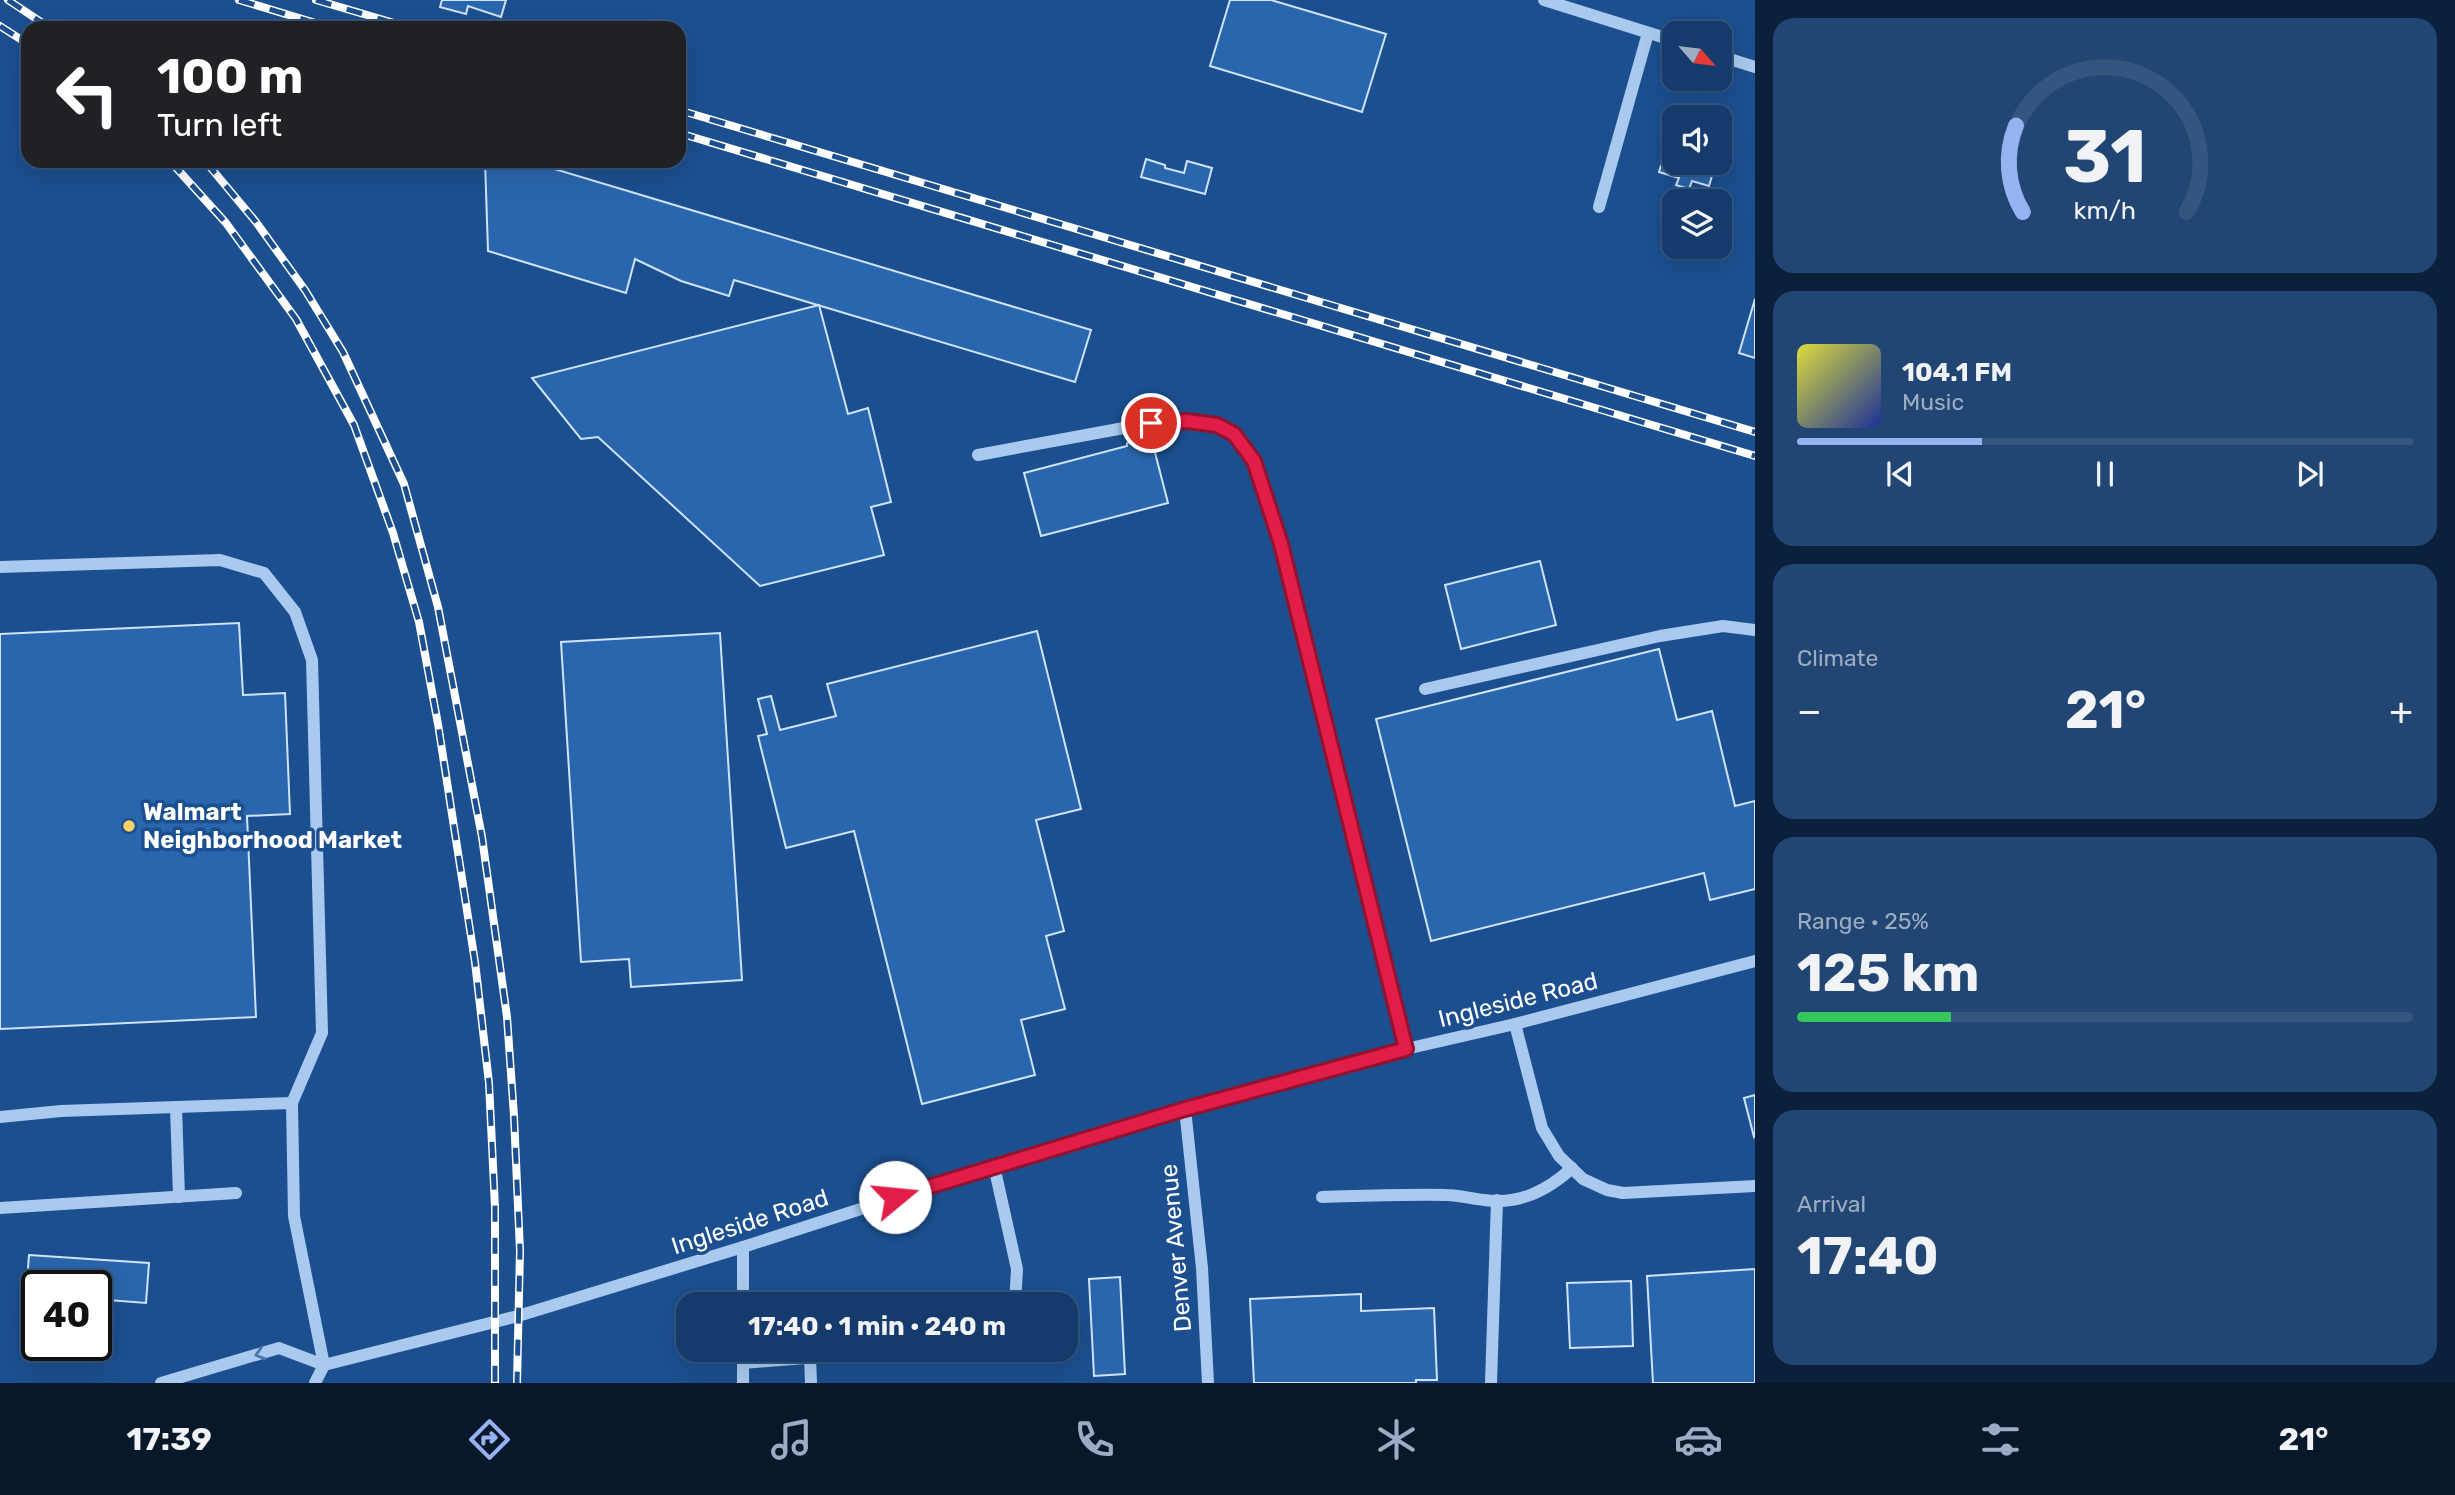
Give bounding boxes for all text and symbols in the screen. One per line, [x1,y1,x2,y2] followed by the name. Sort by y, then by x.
[1662,21,1732,91] north arrow
[1662,21,1732,259] map controls
[157,47,303,105] text: 100 m
[42,49,133,140] icon: left
[1662,105,1732,175] button: sound
[157,106,282,144] text: Turn left
[2063,114,2147,200] text: 31
[1662,189,1732,259] button: layers
[2074,195,2136,224] text: km/h
[1902,357,2012,388] text: 104.1 FM
[1902,388,1964,416] text: Music
[1121,393,1181,453] pin
[1132,404,1170,442] icon: arrive
[1881,455,1919,493] icon: previous
[2086,455,2124,493] icon: pause
[2291,455,2329,493] icon: next
[1797,644,1878,672] text: Climate
[2065,679,2146,741] text: 21°
[1797,688,1822,734] text: −
[2389,688,2413,734] text: +
[143,798,402,854] place label: Walmart Neighborhood Market
[121,818,137,834] marker: Walmart Neighborhood Market
[1797,907,1929,935] text: Range · 25%
[1797,942,1979,1004] text: 125 km
[1435,967,1601,1033] street label: Ingleside Road
[858,1160,932,1234] position arrow
[1155,1163,1197,1333] street label: Denver Avenue
[668,1183,832,1261] street label: Ingleside Road
[1797,1190,1866,1218] text: Arrival
[1797,1225,1939,1287] text: 17:40
[21,1270,112,1361] speed limit sign: 40
[748,1311,1006,1342] text: 17:40 · 1 min · 240 m
[254,1345,266,1360] one-way arrow
[465,1415,514,1464] icon: directions
[767,1415,816,1464] icon: music
[1070,1415,1119,1464] icon: phone
[1372,1415,1421,1464] icon: climate
[1674,1415,1723,1464] icon: car
[1976,1415,2025,1464] icon: filters
[127,1420,212,1458] text: 17:39
[2278,1420,2328,1458] text: 21°

